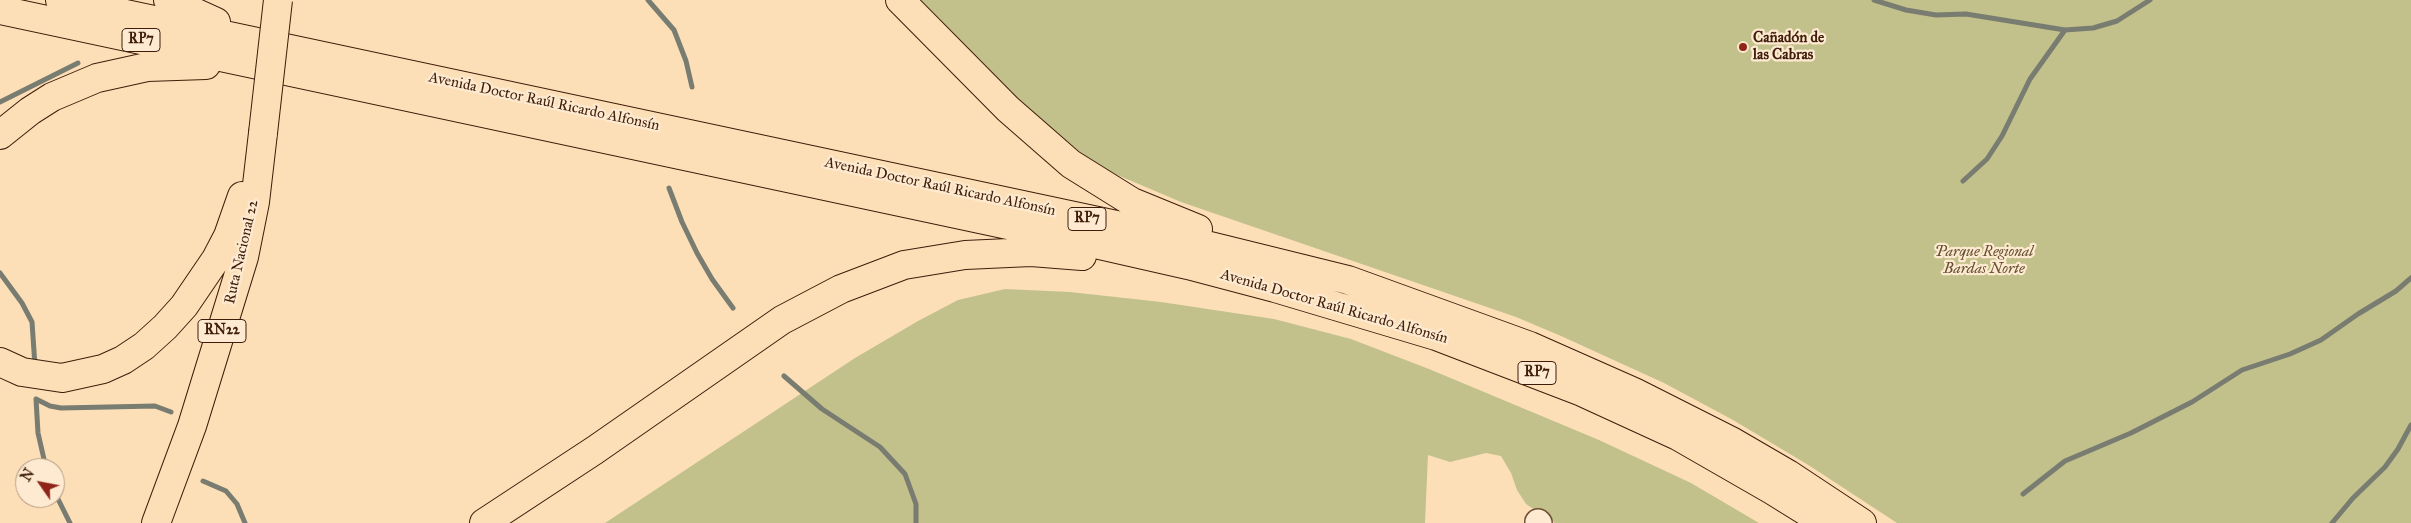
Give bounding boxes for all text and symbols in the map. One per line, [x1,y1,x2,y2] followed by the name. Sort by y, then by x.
[122,28,160,52] road number: RP7
[1753,29,1824,64] place label: Cañadón de las Cabras
[1737,41,1749,53] marker: Cañadón de las Cabras
[427,69,661,135] street label: Avenida Doctor Raúl Ricardo Alfonsín
[823,154,1057,220] street label: Avenida Doctor Raúl Ricardo Alfonsín
[221,198,263,306] street label: Ruta Nacional 22
[1068,208,1106,230] road number: RP7
[1935,243,2033,278] park label: Parque Regional Bardas Norte
[1218,266,1450,348] street label: Avenida Doctor Raúl Ricardo Alfonsín
[198,320,246,342] road number: RN22
[1518,362,1556,384] road number: RP7
[15,458,65,508] north arrow
[17,465,38,485] text: N

